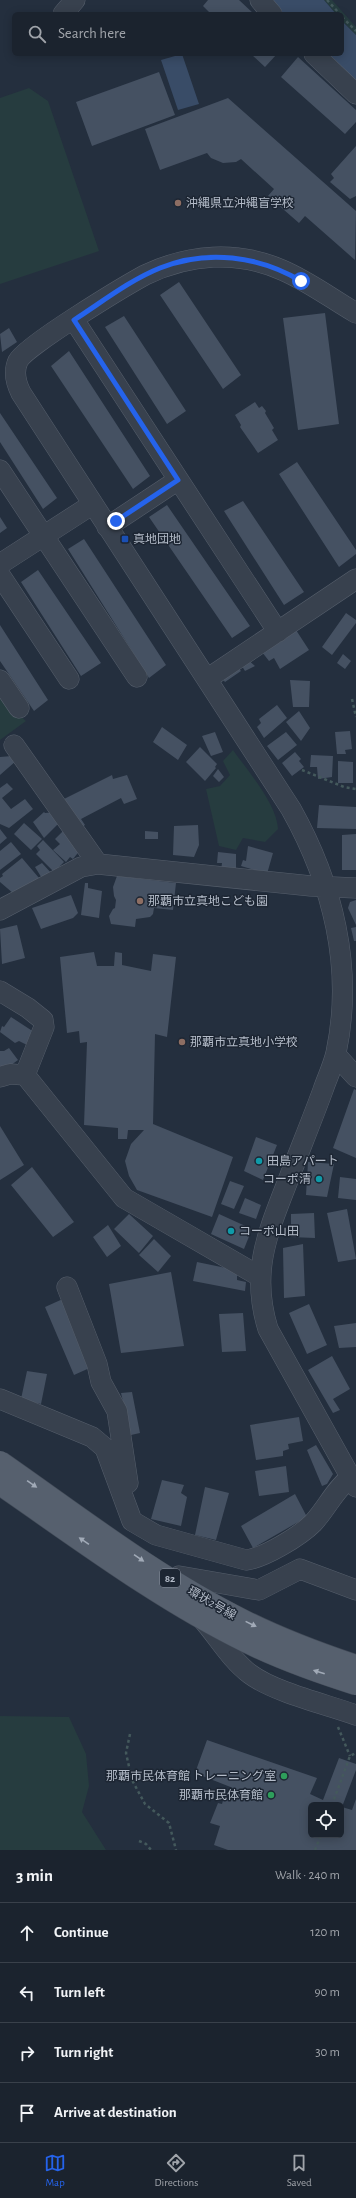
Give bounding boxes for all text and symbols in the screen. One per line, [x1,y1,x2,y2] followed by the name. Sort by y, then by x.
[12,12,344,56] search box
[26,23,48,45] icon: search
[58,26,126,41] text: Search here
[186,196,294,209] place label: 沖縄県立沖縄盲学校
[173,198,183,208] marker: 沖縄県立沖縄盲学校
[292,272,310,290] route start
[107,512,125,530] route end
[133,533,181,545] place label: 真地団地
[120,534,130,544] marker: 真地団地
[148,894,268,907] place label: 那覇市立真地こども園
[135,896,145,906] marker: 那覇市立真地こども園
[190,1035,298,1048] place label: 那覇市立真地小学校
[177,1037,187,1047] marker: 那覇市立真地小学校
[267,1154,339,1167] place label: 田島アパート
[254,1156,264,1166] marker: 田島アパート
[263,1173,311,1185] place label: コーポ清
[314,1174,324,1184] marker: コーポ清
[239,1225,299,1237] place label: コーポ山田
[226,1226,236,1236] marker: コーポ山田
[27,1480,37,1488] one-way arrow
[78,1537,89,1545] one-way arrow
[134,1554,144,1562] one-way arrow
[160,1569,180,1587] road number: 82
[186,1584,239,1622] street label: 環状2号線
[245,1621,257,1627] one-way arrow
[312,1669,324,1675] one-way arrow
[106,1769,276,1782] place label: 那覇市民体育館 トレーニング室
[279,1771,289,1781] marker: 那覇市民体育館 トレーニング室
[179,1788,263,1801] place label: 那覇市民体育館
[266,1790,276,1800] marker: 那覇市民体育館
[308,1802,344,1838] map controls
[308,1802,344,1838] button: locate
[16,1867,53,1884] text: 3 min
[275,1869,340,1882] text: Walk · 240 m
[16,1922,38,1944] icon: ahead
[54,1925,109,1940] text: Continue
[310,1926,340,1939] text: 120 m
[16,1982,38,2004] icon: left
[54,1985,105,2000] text: Turn left
[314,1986,340,1999] text: 90 m
[16,2042,38,2064] icon: right
[54,2045,113,2060] text: Turn right
[315,2046,340,2059] text: 30 m
[16,2102,38,2124] icon: arrive
[54,2105,177,2120] text: Arrive at destination
[44,2152,66,2189] tab: Map
[154,2152,198,2189] tab: Directions
[287,2152,312,2189] tab: Saved

